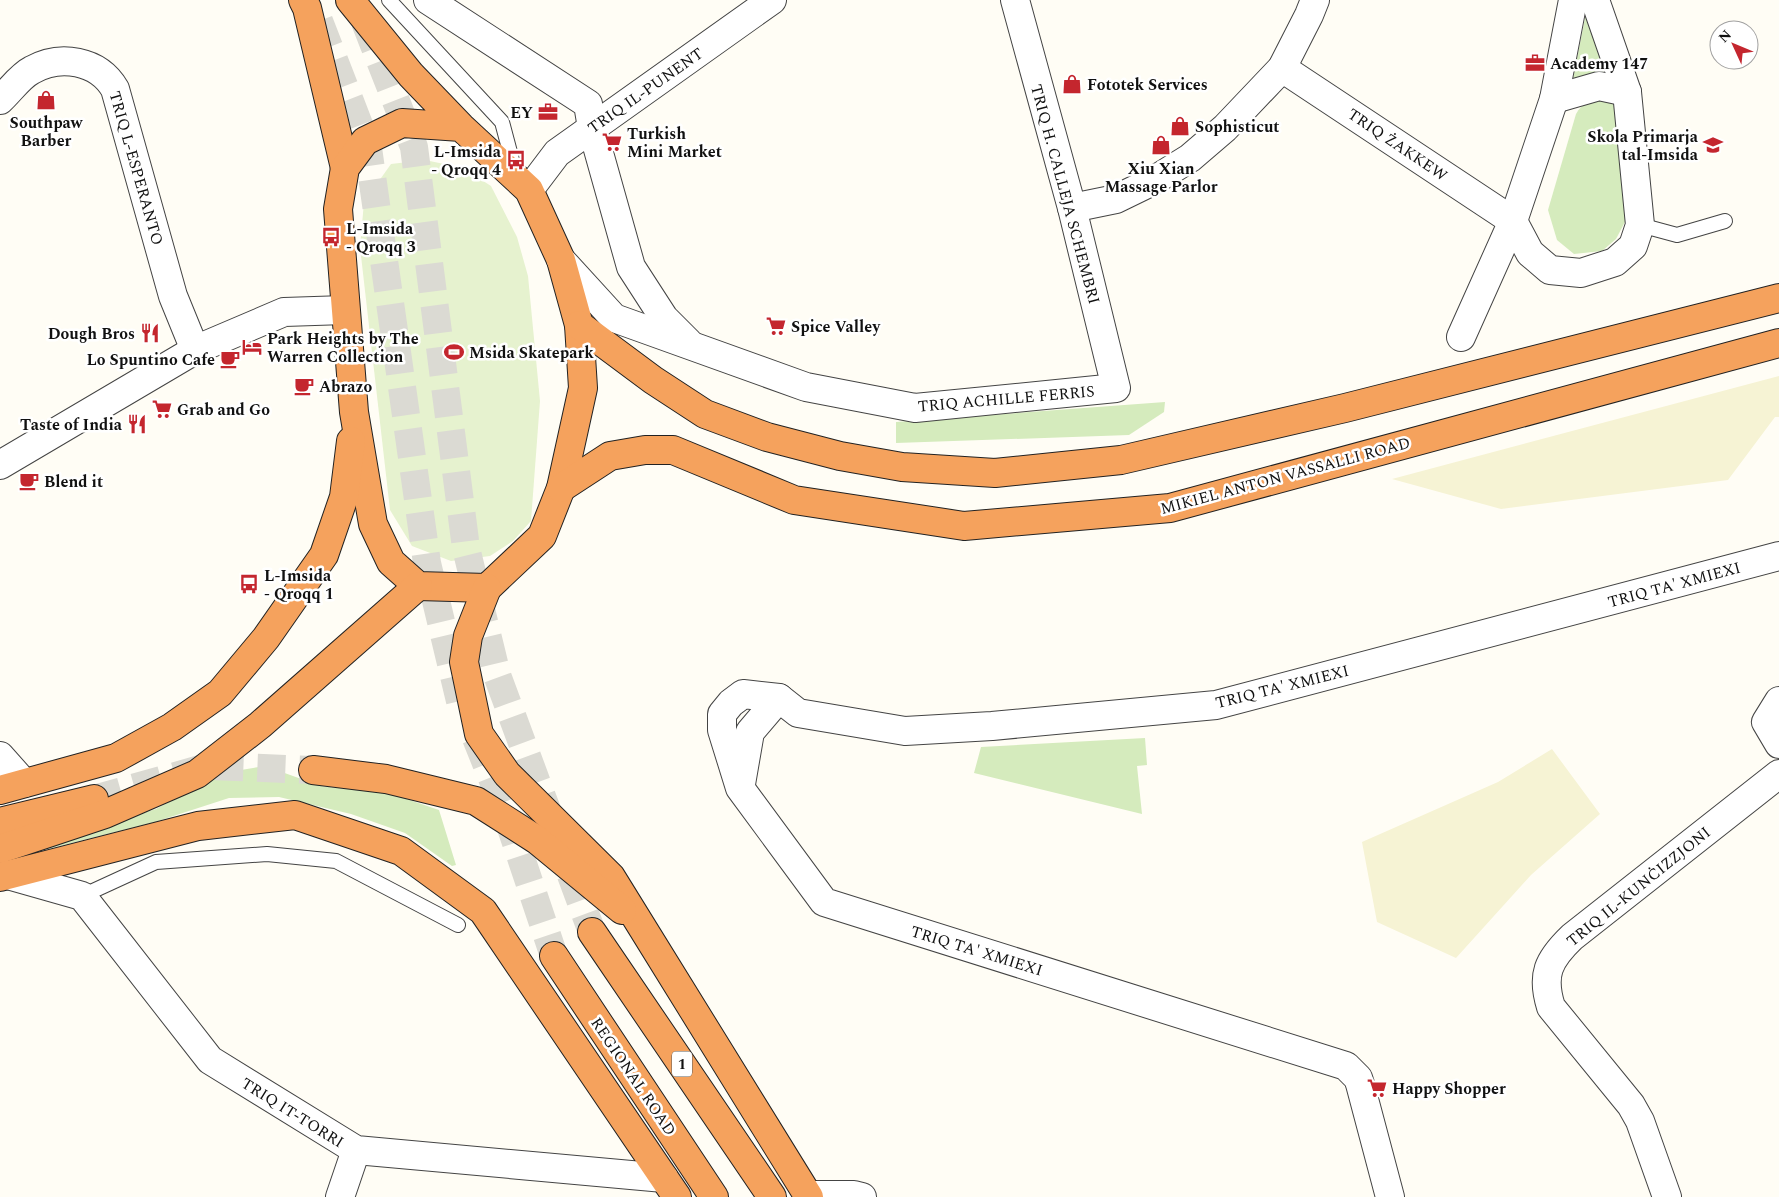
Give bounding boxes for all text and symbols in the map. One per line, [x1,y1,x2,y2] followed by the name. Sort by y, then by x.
[1709,20,1759,70] north arrow
[1713,25,1737,48] text: N
[583,42,709,140] street label: TRIQ IL-PUNENT
[1524,52,1546,74] office icon: Academy 147
[1550,52,1648,76] place label: Academy 147
[1061,73,1083,95] shop icon: Fototek Services
[1087,73,1208,97] place label: Fototek Services
[1024,82,1106,307] street label: TRIQ H. CALLEJA SCHEMBRI
[103,88,170,248] street label: TRIQ L-ESPERANTO
[35,89,57,111] shop icon: Southpaw Barber
[510,101,533,125] place label: EY
[537,101,559,123] office icon: EY
[1343,102,1452,187] street label: TRIQ ŻAKKEW
[10,111,84,153] place label: Southpaw Barber
[1169,115,1191,137] shop icon: Sophisticut
[1195,115,1280,139] place label: Sophisticut
[627,122,722,164] place label: Turkish Mini Market
[1587,125,1699,167] place label: Skola Primarja tal-Imsida
[601,131,623,153] supermarket icon: Turkish Mini Market
[1150,134,1172,156] shop icon: Xiu Xian Massage Parlor
[1702,134,1724,156] school or university icon: Skola Primarja tal-Imsida
[431,140,502,182] place label: L-Imsida - Qroqq 4
[505,149,527,171] bus stop icon: L-Imsida - Qroqq 4
[1104,157,1218,199] place label: Xiu Xian Massage Parlor
[346,217,416,259] place label: L-Imsida - Qroqq 3
[320,226,342,248] bus stop icon: L-Imsida - Qroqq 3
[765,315,787,337] supermarket icon: Spice Valley
[791,315,881,339] place label: Spice Valley
[48,322,135,346] place label: Dough Bros
[139,322,161,344] restaurant icon: Dough Bros
[267,327,419,369] place label: Park Heights by The Warren Collection
[241,336,263,358] hotel icon: Park Heights by The Warren Collection
[443,341,465,363] sports icon: Msida Skatepark
[469,341,594,365] place label: Msida Skatepark
[86,348,215,372] place label: Lo Spuntino Cafe
[219,348,241,370] cafe icon: Lo Spuntino Cafe
[293,375,315,397] cafe icon: Abrazo
[319,375,372,399] place label: Abrazo
[917,379,1095,419] street label: TRIQ ACHILLE FERRIS
[151,398,173,420] supermarket icon: Grab and Go
[177,398,270,422] place label: Grab and Go
[20,413,123,437] place label: Taste of India
[126,413,148,435] restaurant icon: Taste of India
[1158,431,1413,521] street label: MIKIEL ANTON VASSALLI ROAD
[18,470,40,492] cafe icon: Blend it
[44,470,103,494] place label: Blend it
[1605,556,1743,614] street label: TRIQ TA' XMIEXI
[264,564,334,606] place label: L-Imsida - Qroqq 1
[238,573,260,595] bus stop icon: L-Imsida - Qroqq 1
[1213,659,1351,715] street label: TRIQ TA' XMIEXI
[1561,821,1716,953] street label: TRIQ IL-KUNĊIZZJONI
[908,919,1046,982] street label: TRIQ TA' XMIEXI
[585,1013,682,1141] street label: REGIONAL ROAD
[672,1052,692,1076] road number: 1
[236,1072,349,1154] street label: TRIQ IT-TORRI
[1366,1077,1388,1099] supermarket icon: Happy Shopper
[1392,1077,1506,1101] place label: Happy Shopper

